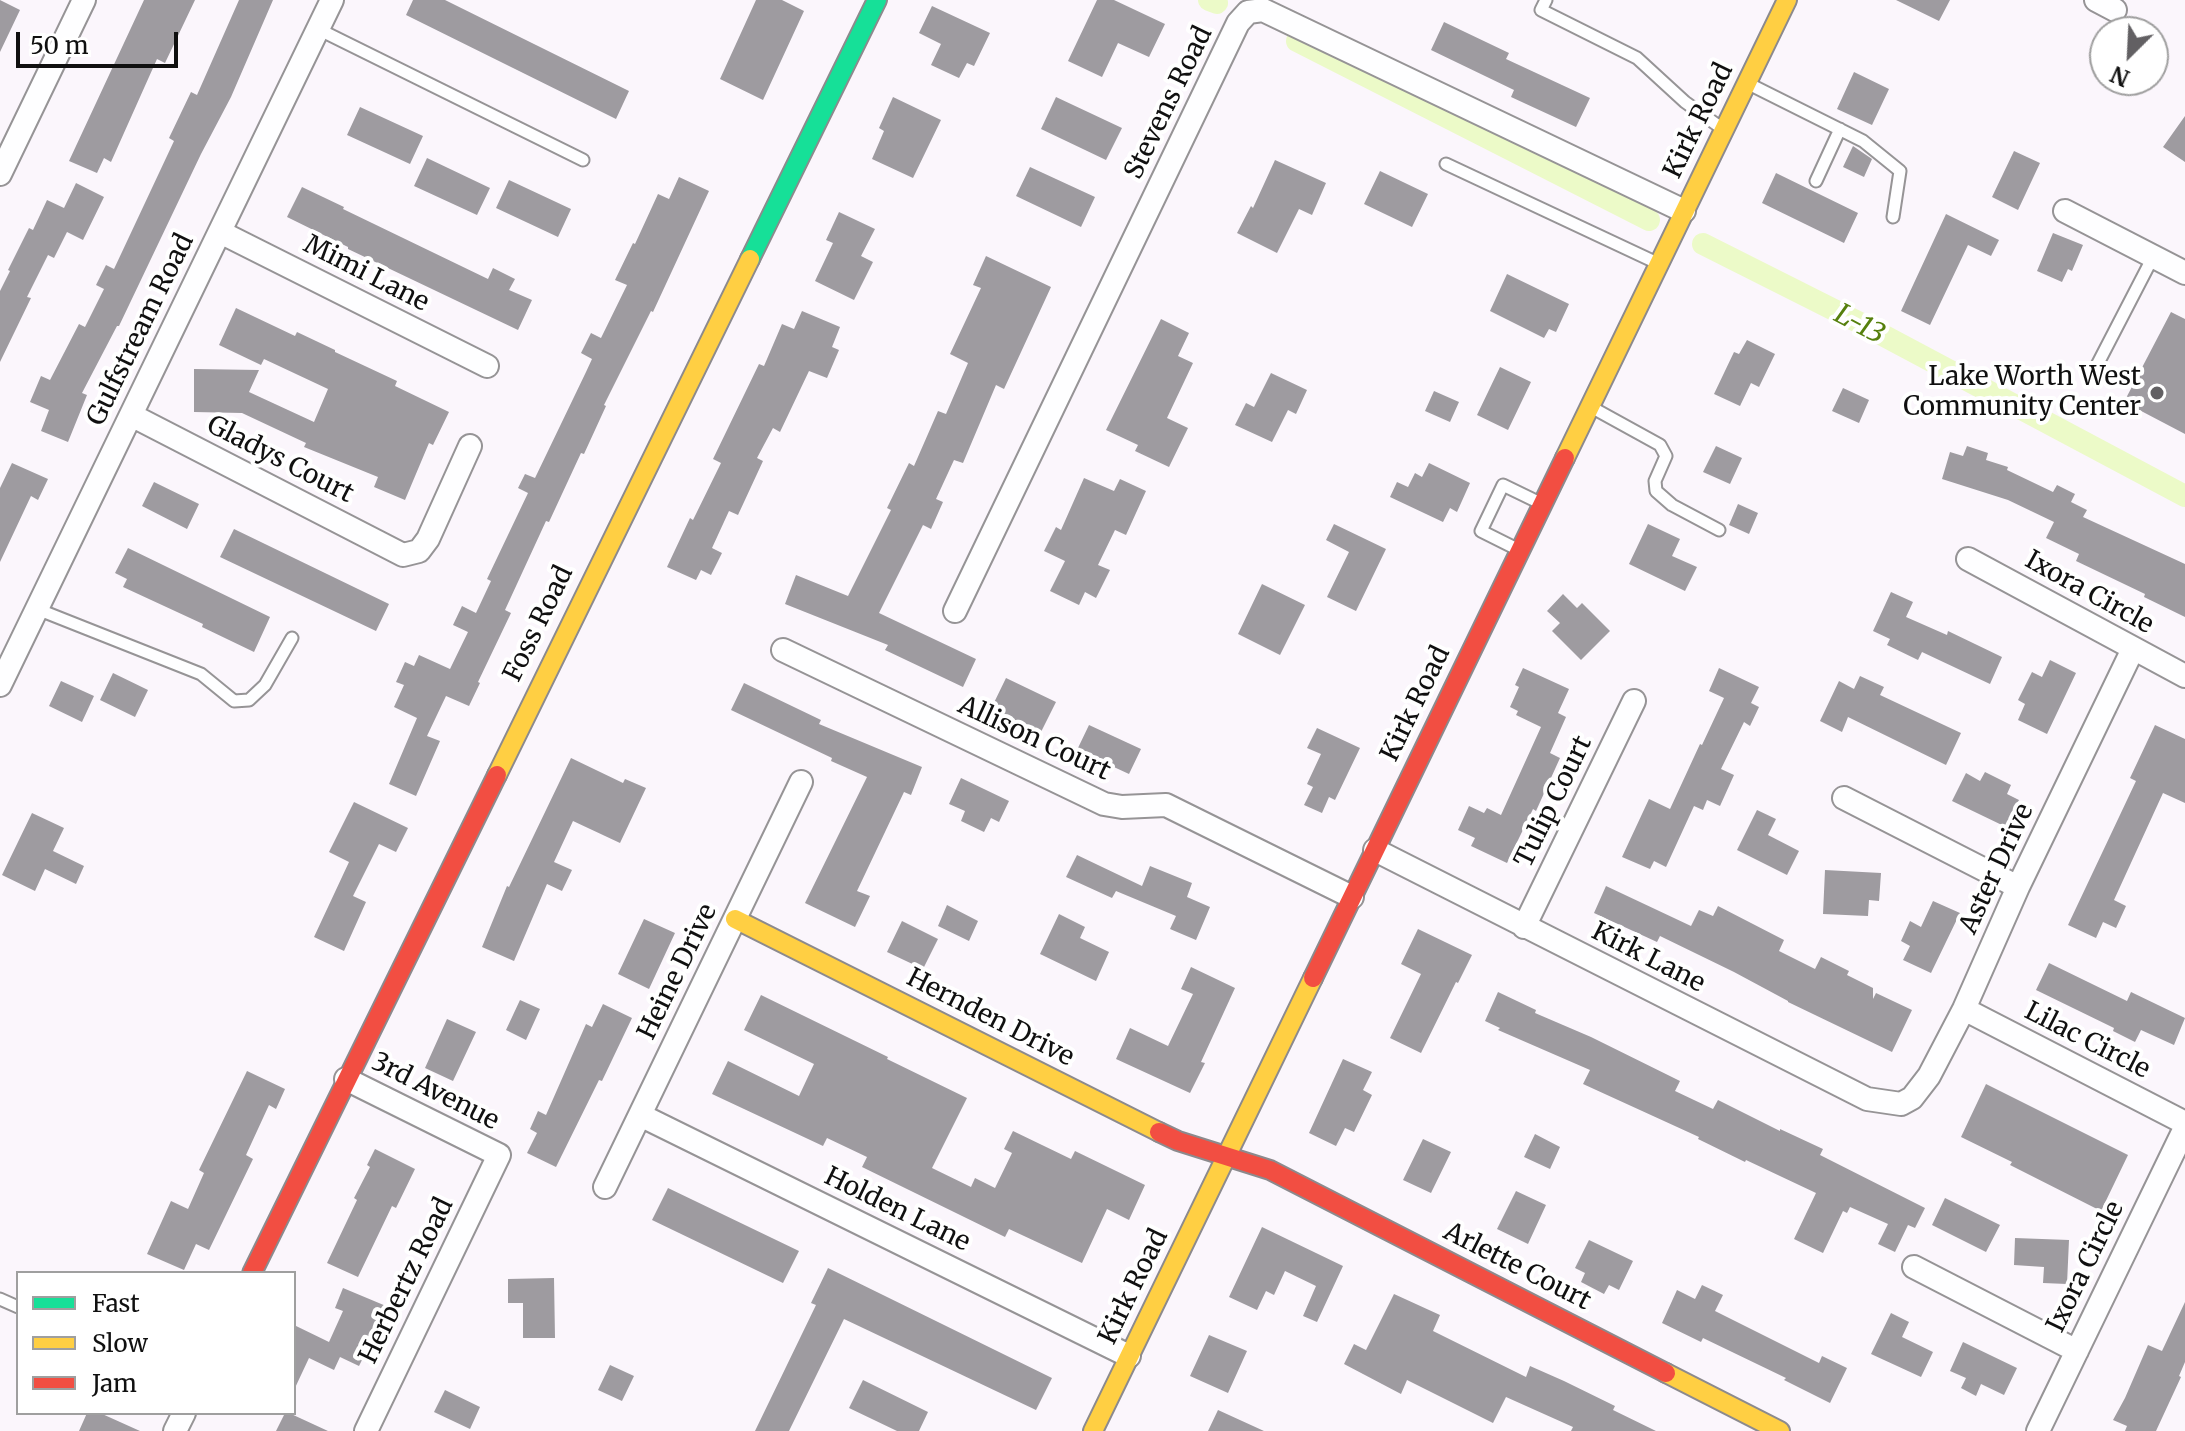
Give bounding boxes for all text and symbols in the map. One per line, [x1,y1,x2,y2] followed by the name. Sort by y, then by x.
[20,16,182,66] scale bar
[2089,16,2169,96] north arrow
[1119,22,1219,184] street label: Stevens Road
[30,30,89,61] text: 50 m
[1658,58,1740,184] street label: Kirk Road
[2106,60,2134,92] text: N
[81,229,201,431] street label: Gulfstream Road
[298,229,434,319] street label: Mimi Lane
[1828,298,1890,352] water label: L-13
[1903,362,2141,424] place label: Lake Worth West Community Center
[2148,384,2166,402] marker: Lake Worth West Community Center
[202,410,358,510] street label: Gladys Court
[2019,545,2159,641] street label: Ixora Circle
[498,561,580,687] street label: Foss Road
[1375,641,1457,767] street label: Kirk Road
[953,690,1115,788] street label: Allison Court
[1509,731,1599,873] street label: Tulip Court
[1953,799,2041,939] street label: Aster Drive
[632,899,724,1045] street label: Heine Drive
[1586,916,1710,1000] street label: Kirk Lane
[901,962,1079,1074] street label: Hernden Drive
[2019,996,2155,1086] street label: Lilac Circle
[366,1047,504,1137] street label: 3rd Avenue
[819,1161,975,1259] street label: Holden Lane
[353,1193,461,1369] street label: Herbertz Road
[2041,1196,2131,1338] street label: Ixora Circle
[1438,1217,1596,1317] street label: Arlette Court
[1093,1224,1175,1350] street label: Kirk Road
[16,1271,296,1415] legend
[92,1288,140,1319] text: Fast
[92,1328,148,1359] text: Slow
[92,1368,137,1399] text: Jam

